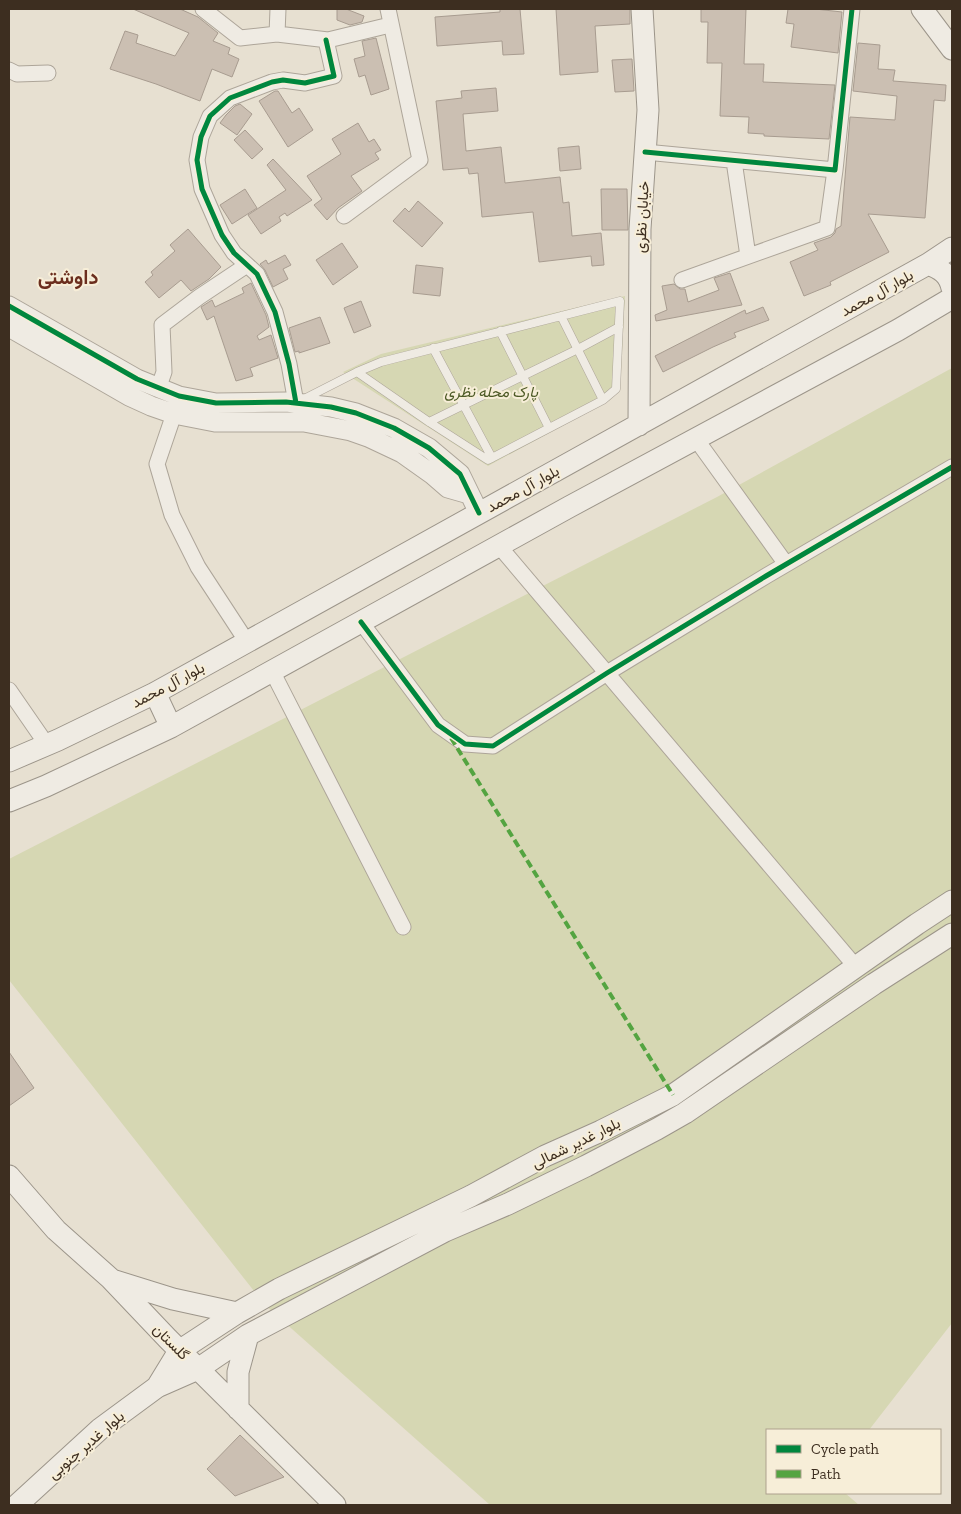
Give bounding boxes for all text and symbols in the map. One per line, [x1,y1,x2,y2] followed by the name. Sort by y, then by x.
[631,181,654,254] street label: خیابان نظری
[38,265,98,290] district label: داوشتی
[838,266,916,320] street label: بلوار آل محمد
[444,383,538,402] park label: پارک محله نظری
[484,462,562,516] street label: بلوار آل محمد
[128,658,208,712] street label: بلوار آل محمد
[529,1114,624,1173] street label: بلوار غدیر شمالی
[149,1320,193,1364] street label: گلستان
[44,1407,129,1484] street label: بلوار غدیر جنوبی
[766,1429,941,1494] legend
[811,1440,880,1458] text: Cycle path
[811,1465,841,1483] text: Path

